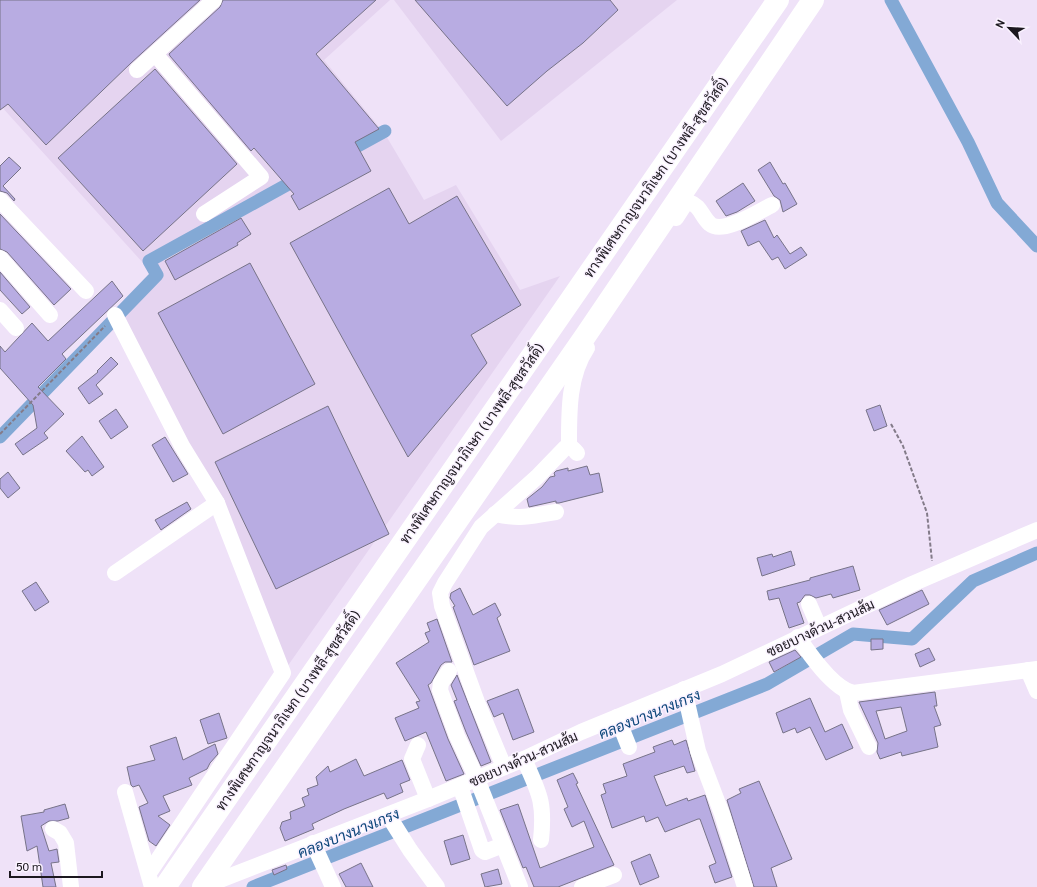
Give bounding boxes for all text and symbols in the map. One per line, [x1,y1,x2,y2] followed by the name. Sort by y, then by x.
[989,8,1029,48] north arrow
[991,17,1008,30] text: N
[577,72,733,282] street label: ทางพิเศษกาญจนาภิเษก (บางพลี-สุขสวัสดิ์)
[393,338,549,548] street label: ทางพิเศษกาญจนาภิเษก (บางพลี-สุขสวัสดิ์)
[763,594,877,660] street label: ซอยบางด้วน-สวนส้ม
[209,605,365,815] street label: ทางพิเศษกาญจนาภิเษก (บางพลี-สุขสวัสดิ์)
[595,684,703,742] water label: คลองบางนางเกรง
[466,726,580,790] street label: ซอยบางด้วน-สวนส้ม
[294,803,402,861] water label: คลองบางนางเกรง
[10,853,102,879] scale bar
[16,858,42,874] text: 50 m

